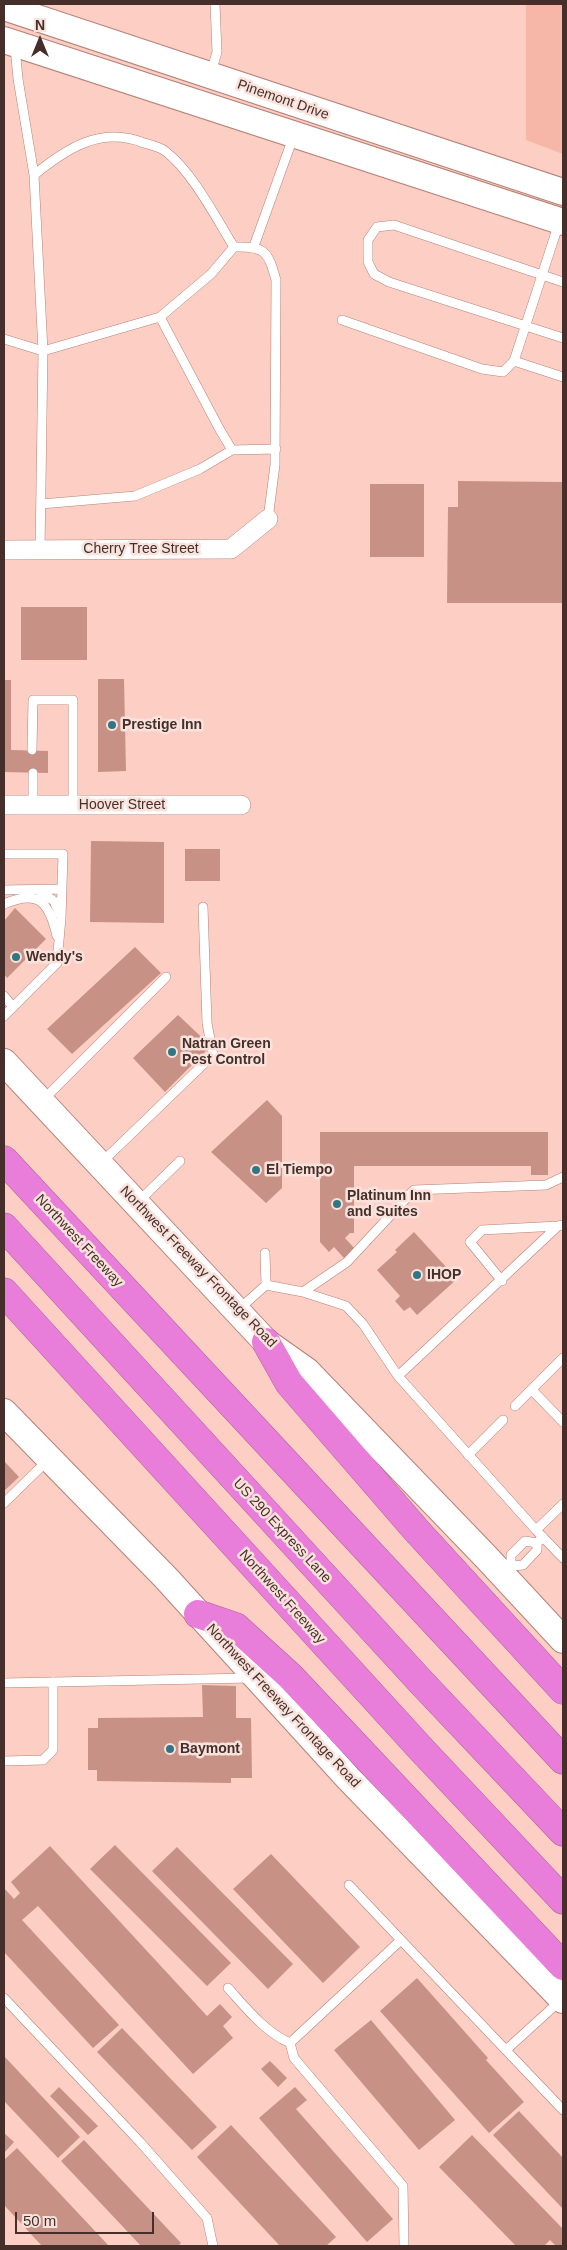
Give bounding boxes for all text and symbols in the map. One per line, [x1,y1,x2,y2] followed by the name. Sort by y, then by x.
[15,15,65,65] north arrow
[35,17,45,33] text: N
[235,76,331,124] street label: Pinemont Drive
[83,541,199,557] street label: Cherry Tree Street
[122,717,202,733] place label: Prestige Inn
[106,719,118,731] marker: Prestige Inn
[79,797,165,813] street label: Hoover Street
[26,949,83,965] place label: Wendy's
[10,951,22,963] marker: Wendy's
[182,1036,271,1068] place label: Natran Green Pest Control
[166,1046,178,1058] marker: Natran Green Pest Control
[266,1162,333,1178] place label: El Tiempo
[250,1164,262,1176] marker: El Tiempo
[116,1183,280,1351] street label: Northwest Freeway Frontage Road
[347,1188,431,1220] place label: Platinum Inn and Suites
[32,1191,126,1291] street label: Northwest Freeway
[331,1198,343,1210] marker: Platinum Inn and Suites
[427,1267,461,1283] place label: IHOP
[411,1269,423,1281] marker: IHOP
[229,1475,335,1587] street label: US 290 Express Lane
[235,1547,329,1647] street label: Northwest Freeway
[203,1621,363,1791] street label: Northwest Freeway Frontage Road
[180,1741,240,1757] place label: Baymont
[164,1743,176,1755] marker: Baymont
[18,2202,156,2234] scale bar
[23,2212,56,2229] text: 50 m

